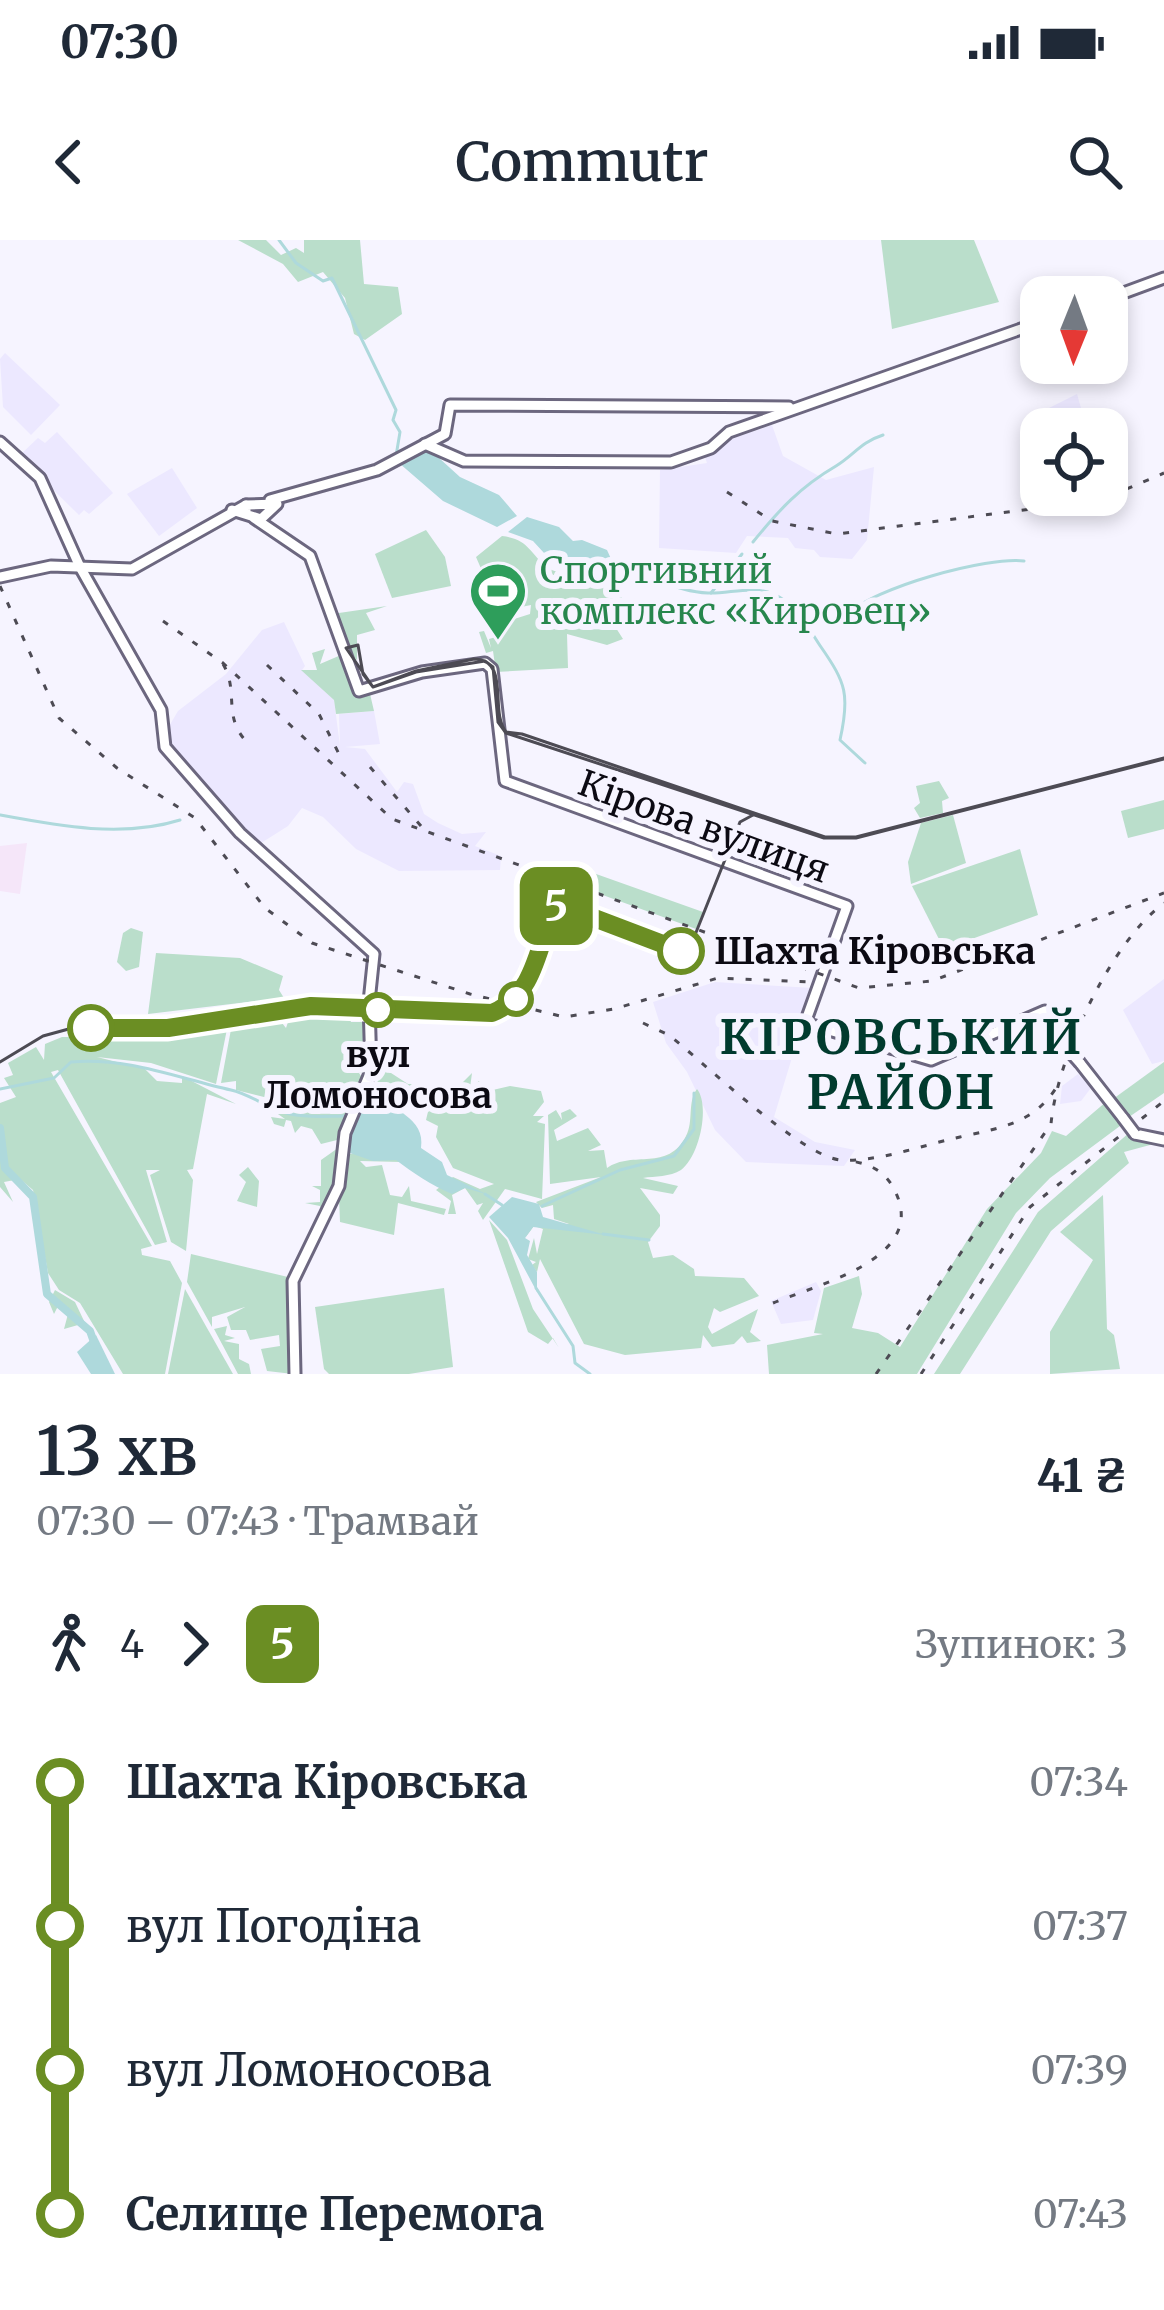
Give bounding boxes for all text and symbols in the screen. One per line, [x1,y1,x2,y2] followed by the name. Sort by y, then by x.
[60,14,179,70] text: 07:30
[456,128,708,196] text: Commutr
[36,129,102,195] icon: back
[1062,129,1128,195] icon: search
[1020,276,1128,384] north arrow
[1020,276,1128,516] map controls
[1020,408,1128,516] button: locate
[540,548,931,634] place label: Cпортивний комплекс «Кировец»
[467,560,529,642] sports icon: Cпортивний комплекс «Кировец»
[572,760,835,893] street label: Кірова вулиця
[517,867,595,945] line badge: 5
[544,880,568,932] text: 5
[659,929,703,973] marker: Шахта Кіровська
[714,929,1036,974] place label: Шахта Кіровська
[500,983,532,1015] unlabelled marker
[362,994,394,1026] marker: вул Ломоносова
[69,1006,113,1050] unlabelled marker
[720,1007,1084,1122] district label: КІРОВСЬКИЙ РАЙОН
[264,1032,492,1118] place label: вул Ломоносова
[36,1410,197,1493] text: 13 хв
[1036,1448,1128,1504] text: 41 ₴
[36,1497,479,1546] text: 07:30 – 07:43 · Трамвай
[36,1611,102,1677] icon: walk
[162,1611,228,1677] icon: forward
[270,1618,295,1670] text: 5
[120,1620,144,1669] text: 4
[915,1620,1128,1669] text: Зупинок: 3
[126,1754,528,1810] text: Шахта Кіровська
[1029,1758,1128,1807] text: 07:34
[126,1898,421,1954] text: вул Погодіна
[1032,1902,1128,1951] text: 07:37
[126,2042,492,2098] text: вул Ломоносова
[1030,2046,1128,2095] text: 07:39
[126,2186,544,2242] text: Селище Перемога
[1033,2190,1128,2239] text: 07:43

